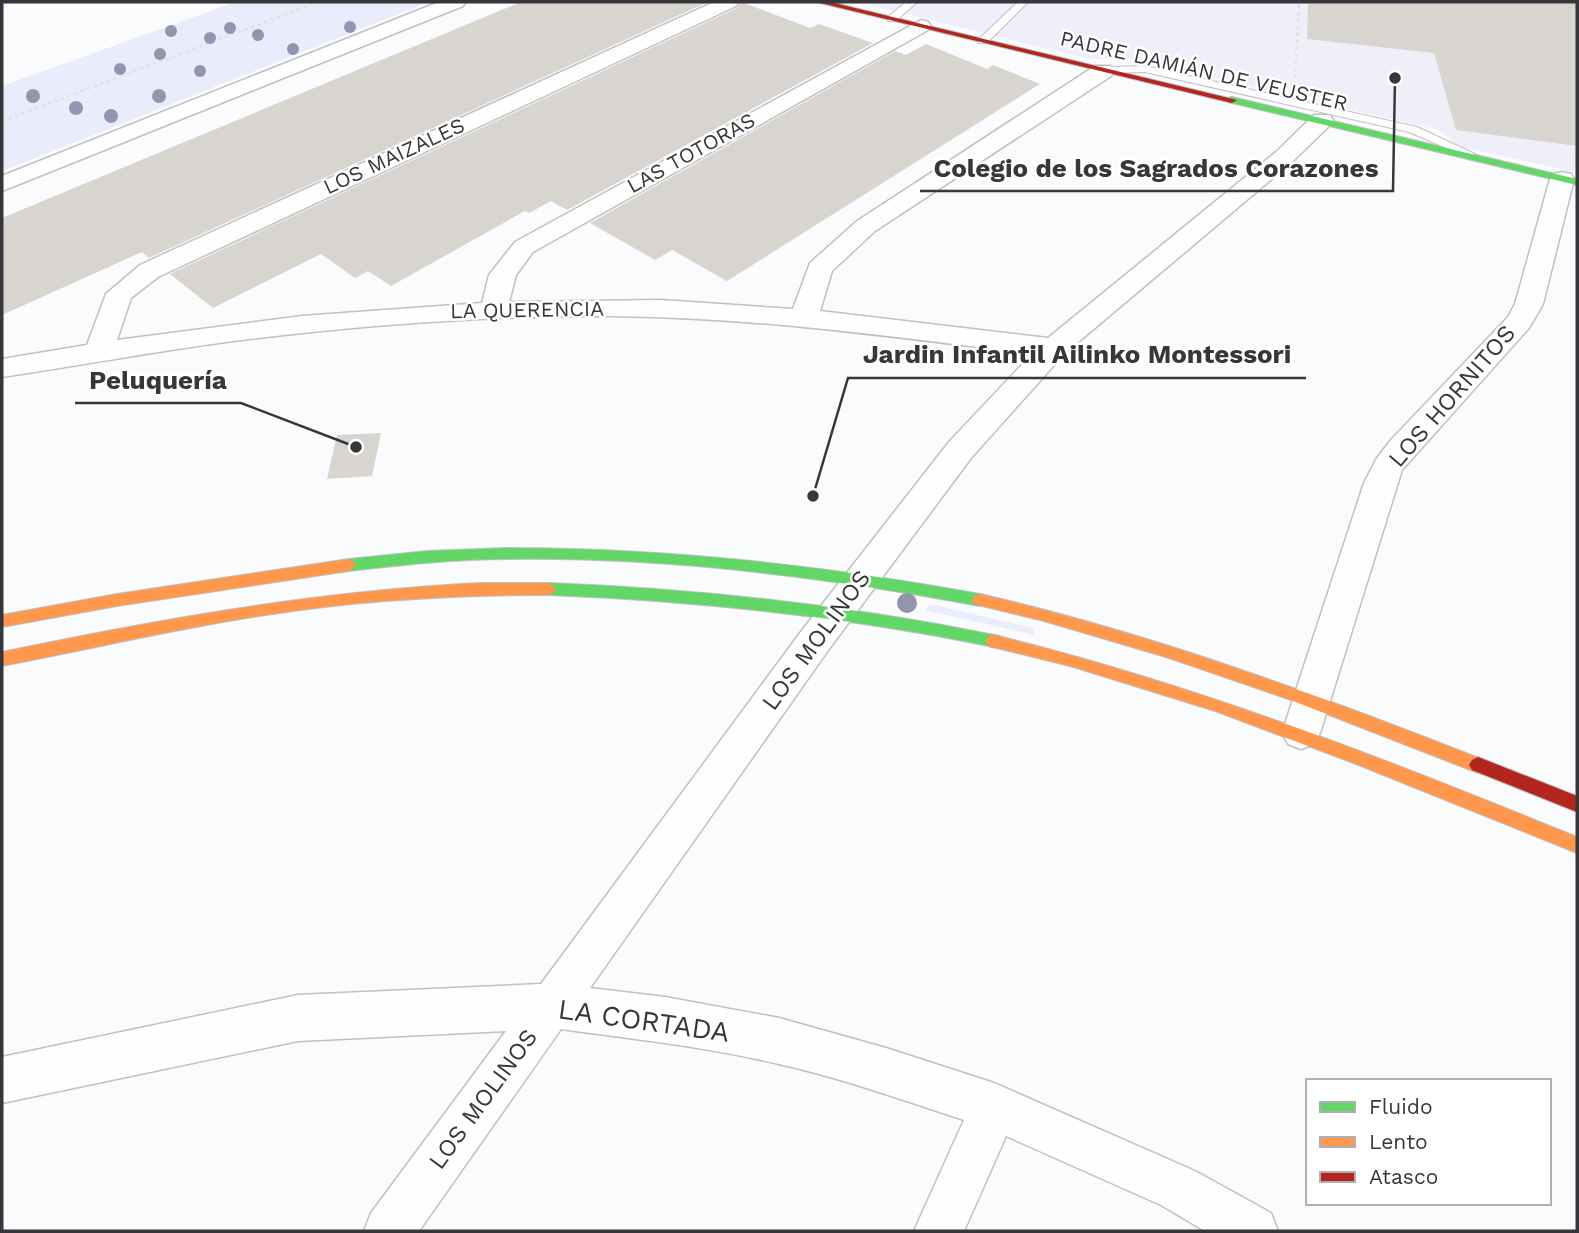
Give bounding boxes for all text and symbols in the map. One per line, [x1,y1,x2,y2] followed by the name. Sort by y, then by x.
[1058,25,1350,116] street label: PADRE DAMIÁN DE VEUSTER
[622,107,759,198] street label: LAS TOTORAS
[319,112,468,199] street label: LOS MAIZALES
[920,144,1393,191] callout: Colegio de los Sagrados Corazones
[933,153,1379,183] text: Colegio de los Sagrados Corazones
[450,296,604,323] street label: LA QUERENCIA
[1383,319,1521,473] street label: LOS HORNITOS
[848,331,1306,378] callout: Jardin Infantil Ailinko Montessori
[863,339,1291,369] text: Jardin Infantil Ailinko Montessori
[75,356,241,403] callout: Peluquería
[89,365,227,395] text: Peluquería
[756,565,876,715] street label: LOS MOLINOS
[556,992,732,1049] street label: LA CORTADA
[423,1024,543,1174] street label: LOS MOLINOS
[1306,1079,1551,1205] legend
[1369,1094,1433,1119] text: Fluido
[1369,1129,1428,1154] text: Lento
[1369,1164,1438,1189] text: Atasco

